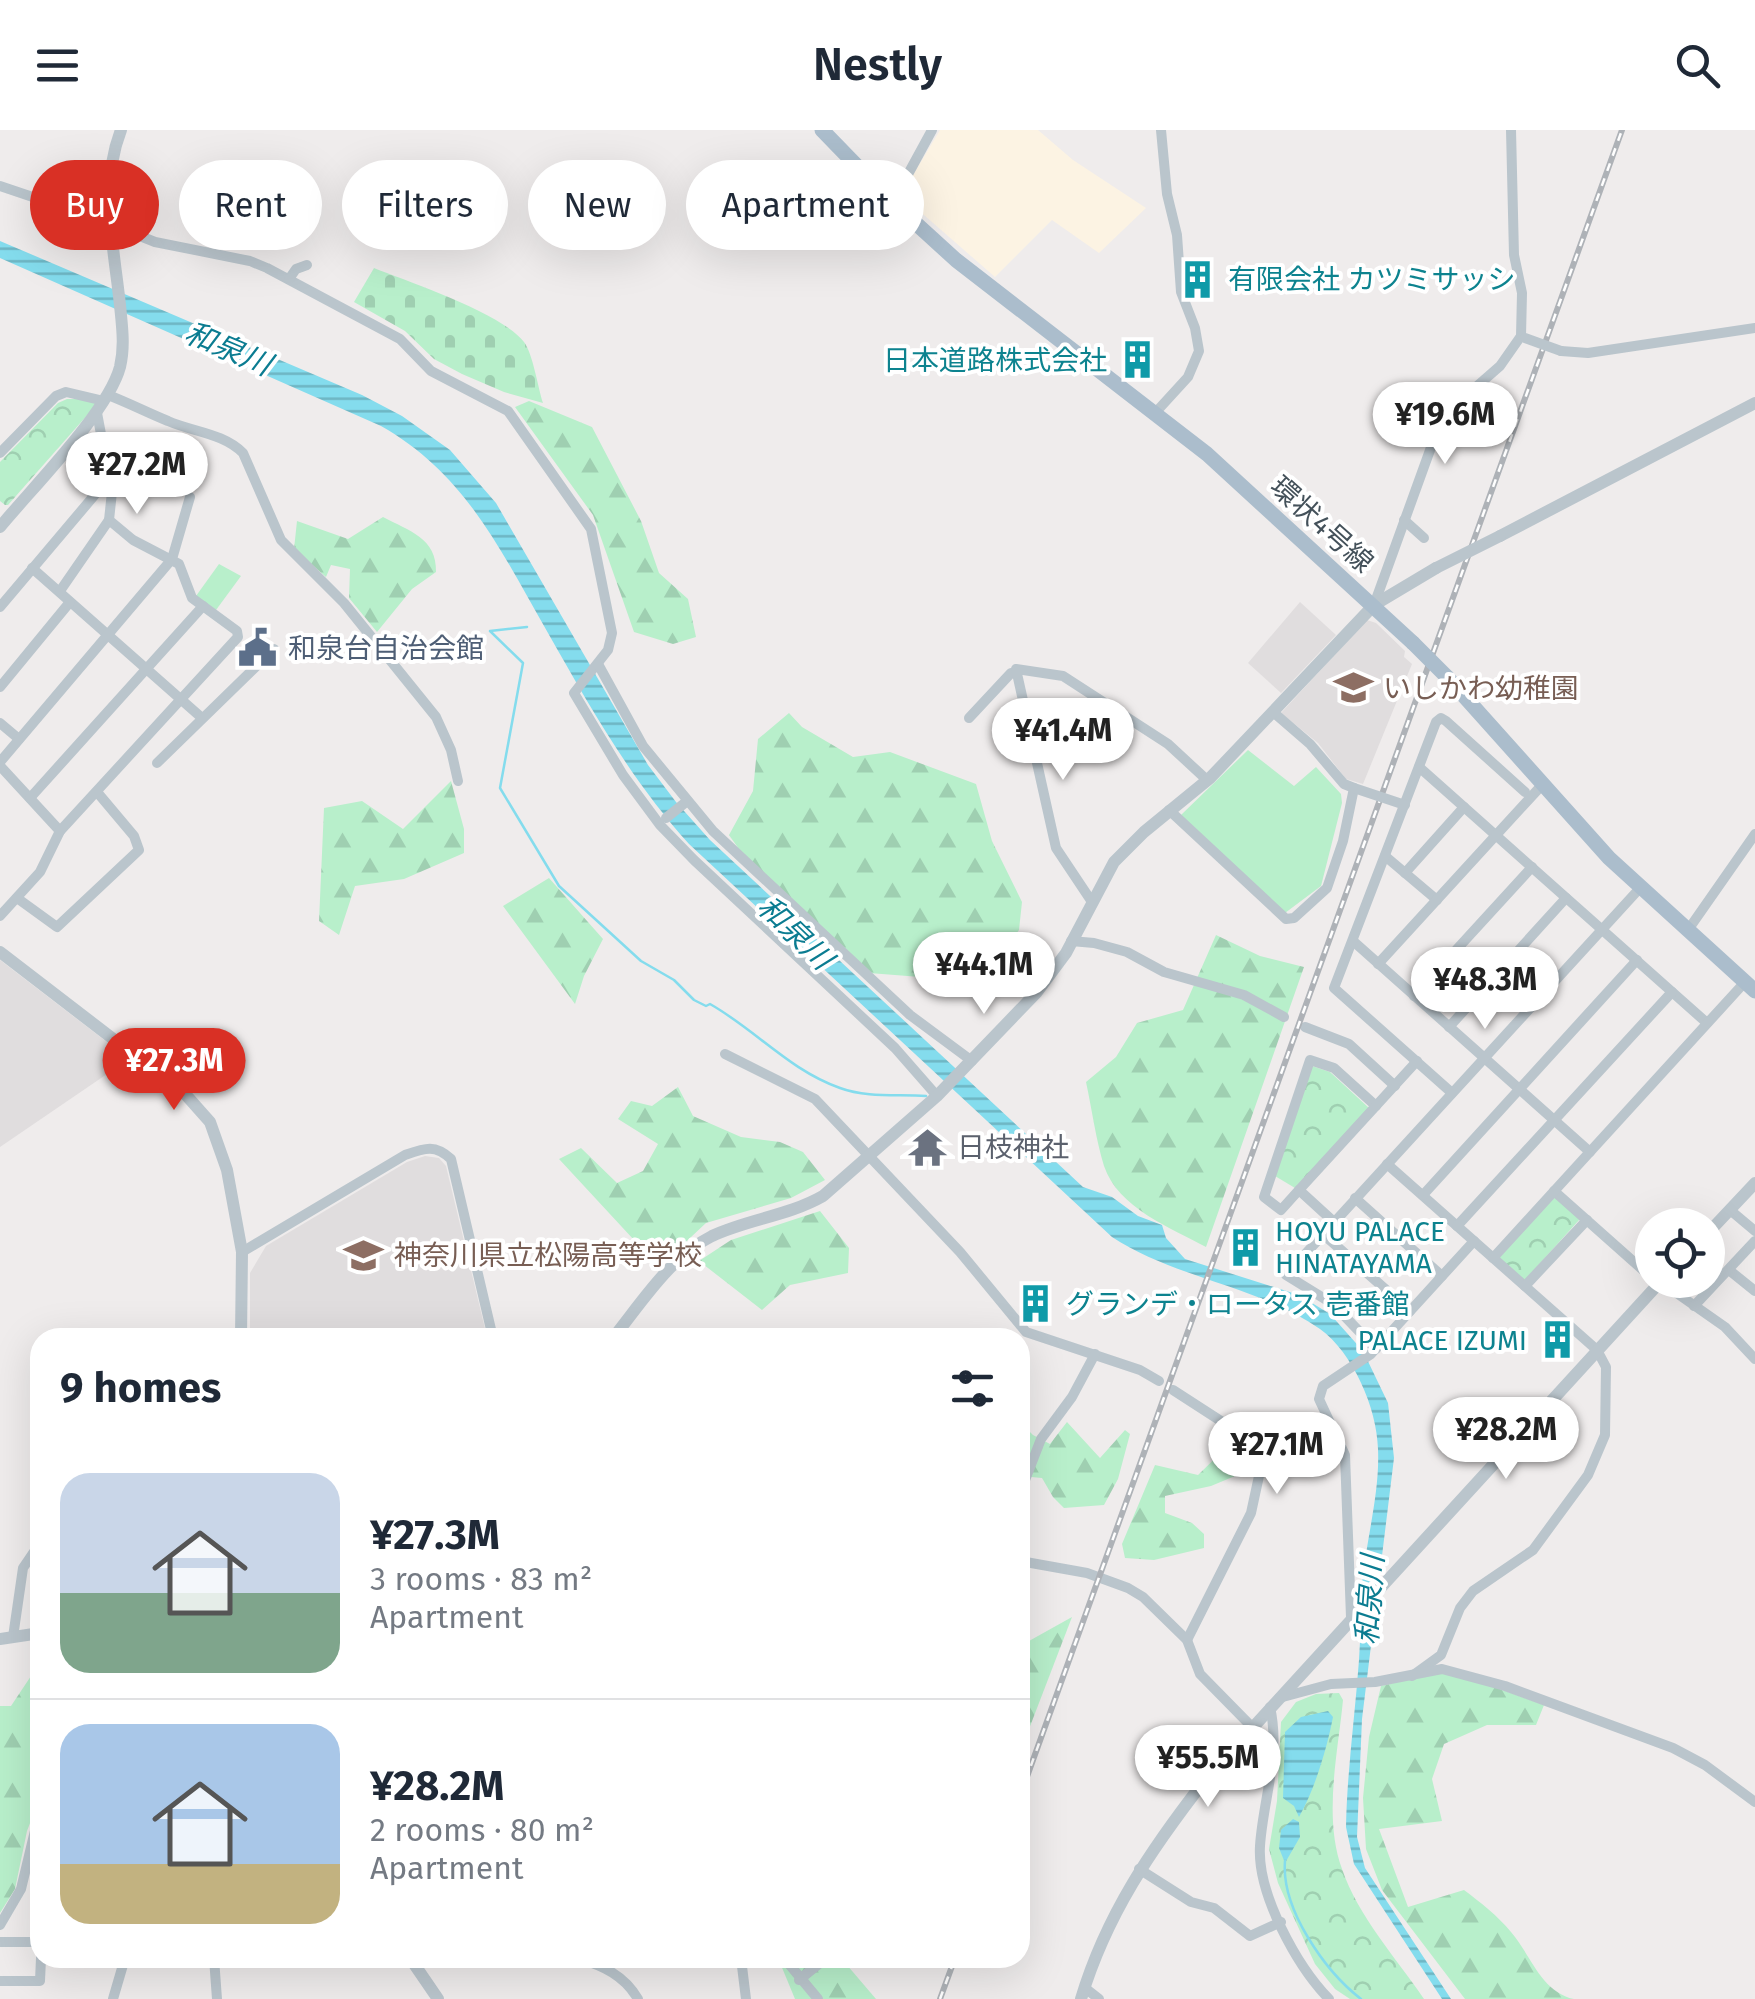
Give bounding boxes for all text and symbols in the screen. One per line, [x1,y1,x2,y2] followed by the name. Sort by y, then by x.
[30,38,85,93] icon: menu
[813,38,942,92] text: Nestly
[1670,38,1725,93] icon: search
[30,160,159,250] chip: Buy
[179,160,322,250] chip: Rent
[342,160,508,250] chip: Filters
[528,160,666,250] chip: New
[686,160,924,250] chip: Apartment
[1177,258,1219,300] building icon: 有限会社 カツミサッシ
[1228,263,1515,296] place label: 有限会社 カツミサッシ
[180,315,279,384] water label: 和泉川
[1116,339,1158,381] building icon: 日本道路株式会社
[883,344,1107,377] place label: 日本道路株式会社
[1364,382,1526,467] pin: ¥19.6M
[1395,395,1495,433] text: ¥19.6M
[56,432,218,517] pin: ¥27.2M
[88,445,186,483] text: ¥27.2M
[1263,470,1380,579] street label: 環状4号線
[237,627,279,669] public building icon: 和泉台自治会館
[288,632,484,665] place label: 和泉台自治会館
[1332,667,1374,709] school or university icon: いしかわ幼稚園
[1383,672,1579,705] place label: いしかわ幼稚園
[982,698,1144,783] pin: ¥41.4M
[1014,711,1112,749] text: ¥41.4M
[750,889,842,979] water label: 和泉川
[903,932,1065,1017] pin: ¥44.1M
[935,945,1033,983] text: ¥44.1M
[1404,947,1566,1032] pin: ¥48.3M
[1433,960,1537,998] text: ¥48.3M
[93,1028,255,1113] pin: ¥27.3M
[125,1041,223,1079] text: ¥27.3M
[906,1126,948,1168] temple icon: 日枝神社
[957,1131,1069,1164] place label: 日枝神社
[1635,1208,1725,1298] map controls
[1635,1208,1725,1298] button: locate
[1275,1215,1445,1280] place label: HOYU PALACE HINATAYAMA
[1224,1226,1266,1268] building icon: HOYU PALACE HINATAYAMA
[343,1234,385,1276] school or university icon: 神奈川県立松陽高等学校
[394,1239,702,1272] place label: 神奈川県立松陽高等学校
[1015,1283,1057,1325] building icon: グランデ・ロータス 壱番館
[1066,1288,1409,1321] place label: グランデ・ロータス 壱番館
[1536,1319,1578,1361] building icon: PALACE IZUMI
[1357,1324,1527,1357] place label: PALACE IZUMI
[945,1361,1000,1416] icon: filters
[60,1363,221,1413] text: 9 homes
[1425,1397,1587,1482] pin: ¥28.2M
[1455,1410,1557,1448] text: ¥28.2M
[1196,1412,1358,1497] pin: ¥27.1M
[1230,1425,1324,1463] text: ¥27.1M
[370,1510,500,1560] text: ¥27.3M
[140,1513,260,1633] icon: home
[1349,1551,1391,1646] water label: 和泉川
[370,1560,592,1598] text: 3 rooms · 83 m²
[370,1598,524,1636] text: Apartment
[1127,1725,1289,1810] pin: ¥55.5M
[1157,1738,1259,1776] text: ¥55.5M
[370,1761,504,1811] text: ¥28.2M
[140,1764,260,1884] icon: home
[370,1811,594,1849] text: 2 rooms · 80 m²
[370,1849,524,1887] text: Apartment

